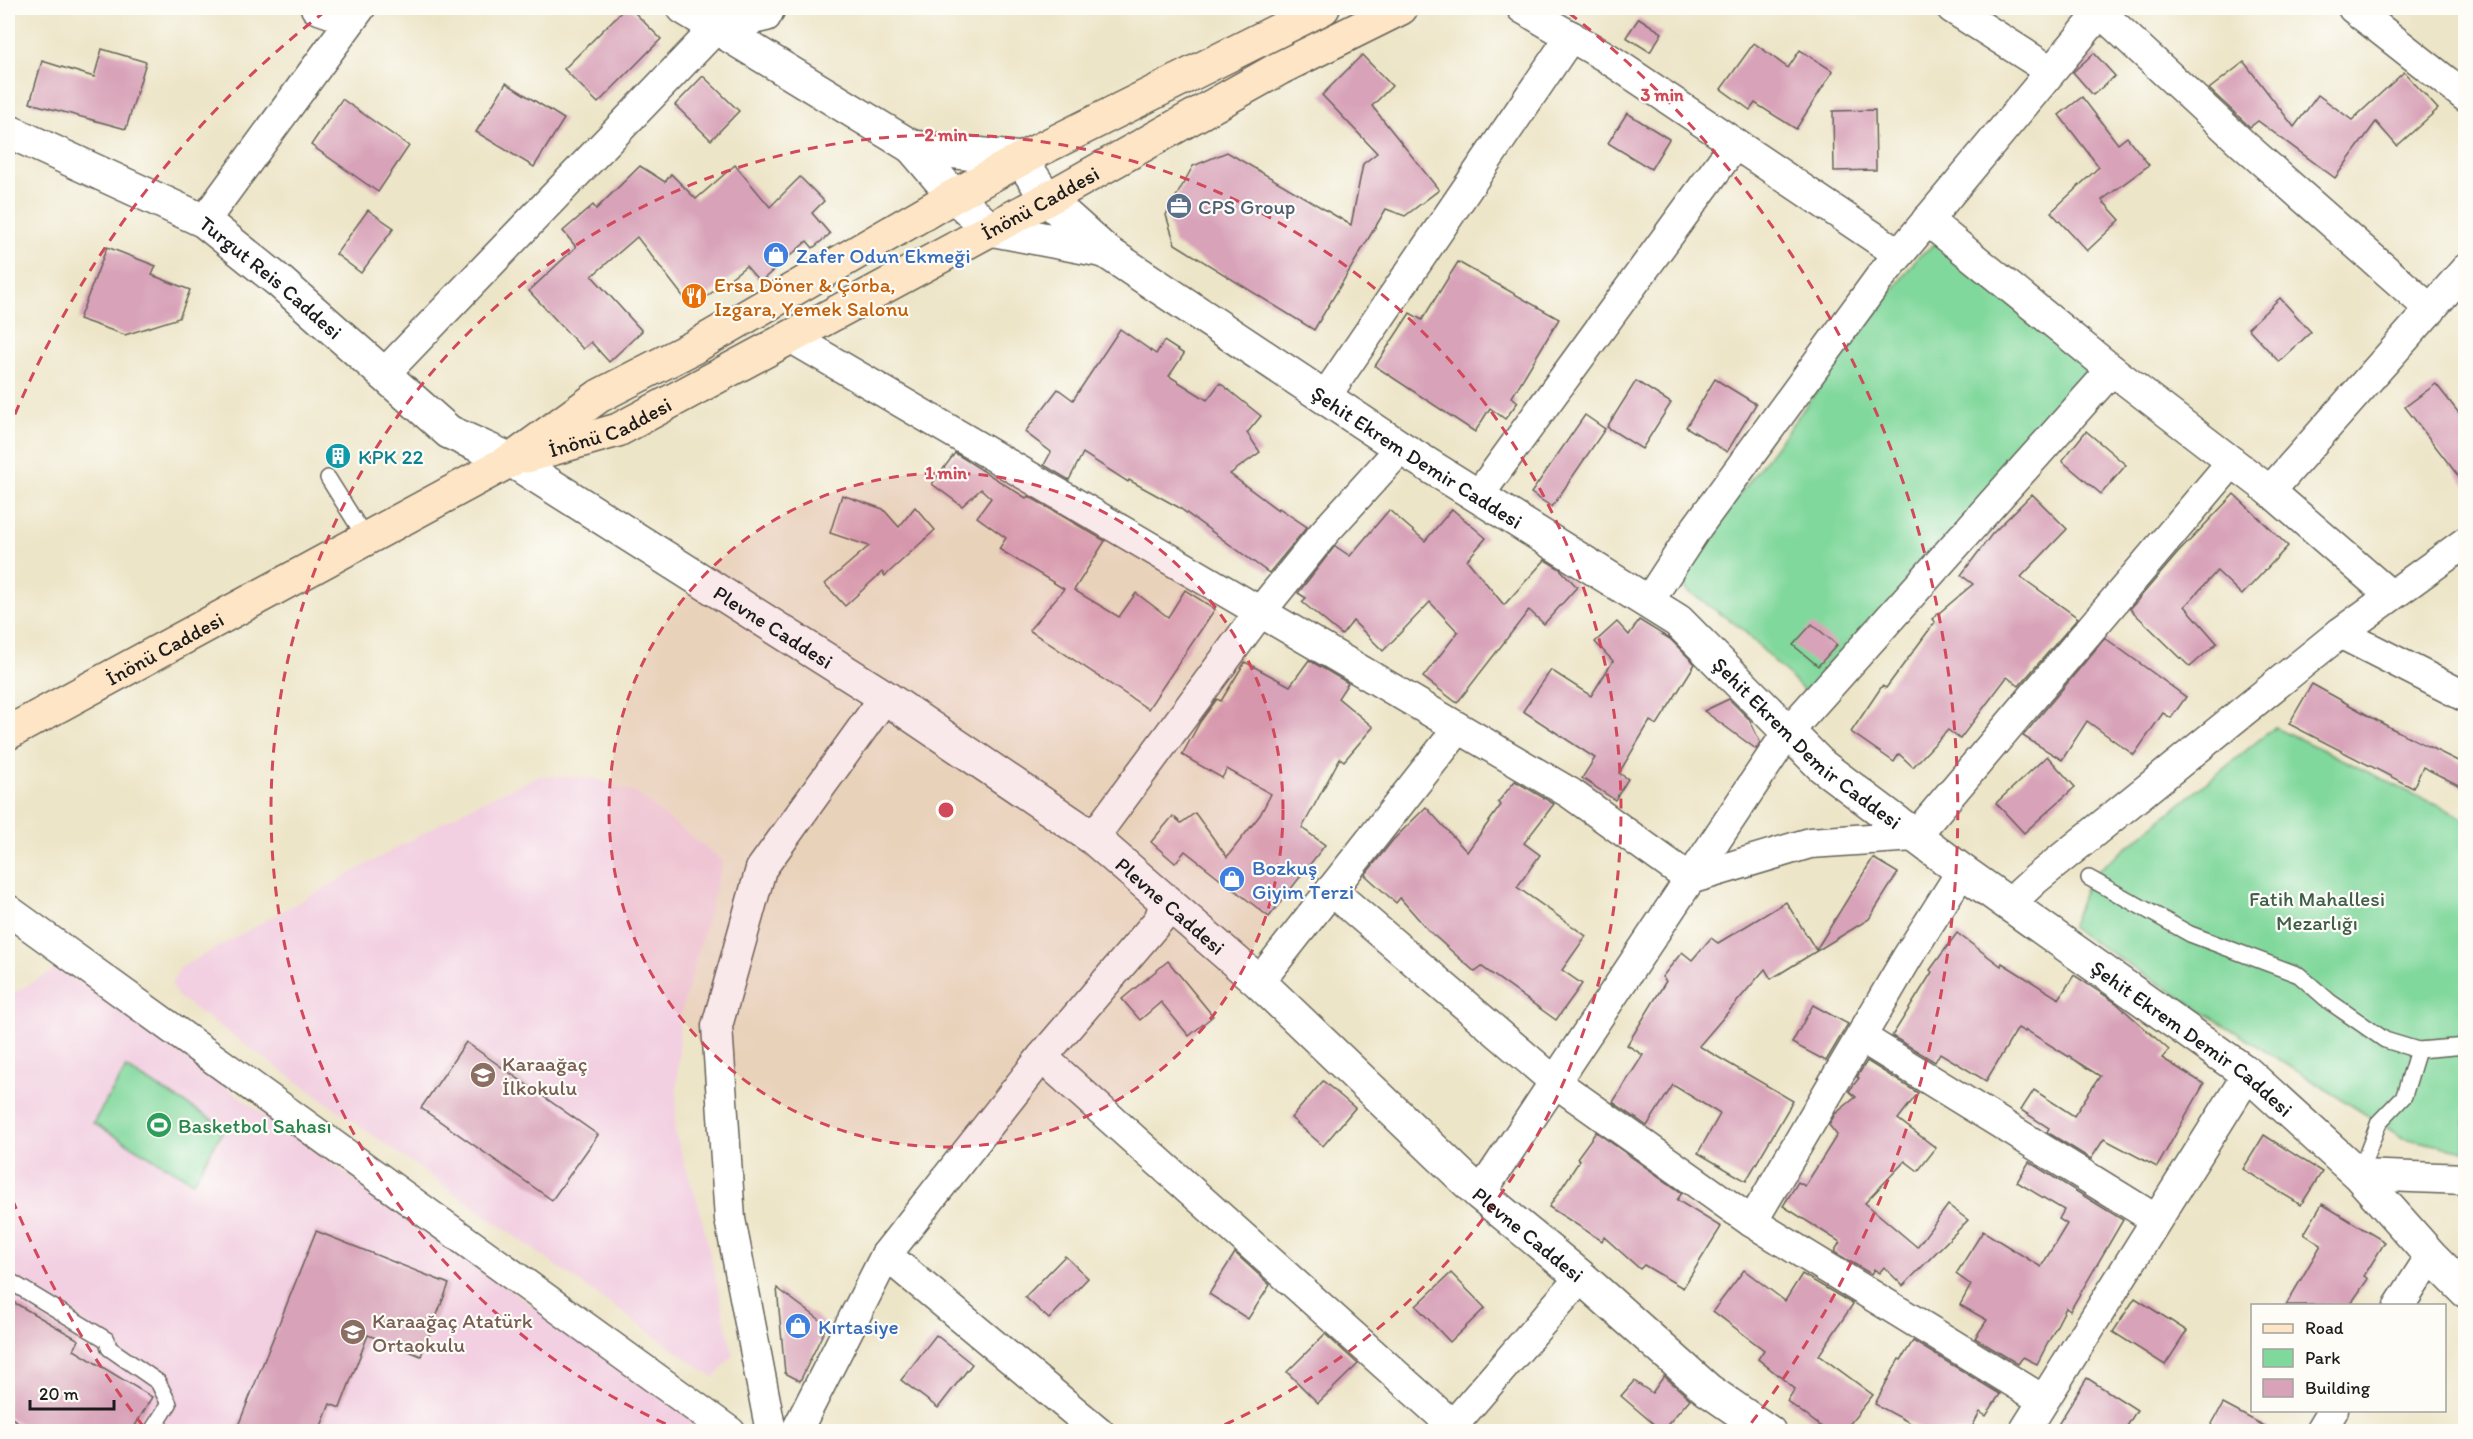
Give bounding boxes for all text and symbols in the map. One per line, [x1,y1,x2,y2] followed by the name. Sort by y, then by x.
[1640,84,1684,106] text: 3 min
[925,124,968,146] text: 2 min
[977,160,1103,245] street label: İnönü Caddesi
[1164,191,1194,221] office icon: CPS Group
[1198,194,1295,219] place label: CPS Group
[195,210,348,344] street label: Turgut Reis Caddesi
[761,240,791,270] shop icon: Zafer Odun Ekmeği
[796,243,971,268] place label: Zafer Odun Ekmeği
[714,272,909,321] place label: Ersa Döner & Çorba, Izgara, Yemek Salonu
[679,281,709,311] restaurant icon: Ersa Döner & Çorba, Izgara, Yemek Salonu
[1307,380,1527,533] street label: Şehit Ekrem Demir Caddesi
[546,391,675,462] street label: İnönü Caddesi
[323,441,353,471] building icon: KPK 22
[358,444,424,469] place label: KPK 22
[925,462,967,484] text: 1 min
[709,579,838,673] street label: Plevne Caddesi
[101,606,228,690] street label: İnönü Caddesi
[1708,651,1907,834] street label: Şehit Ekrem Demir Caddesi
[936,800,956,820] centre of rings
[1111,851,1230,960] street label: Plevne Caddesi
[1252,855,1354,904] place label: Bozkuş Giyim Terzi
[1217,864,1247,894] shop icon: Bozkuş Giyim Terzi
[2249,886,2385,935] park label: Fatih Mahallesi Mezarlığı
[2087,954,2298,1121] street label: Şehit Ekrem Demir Caddesi
[502,1051,588,1100] place label: Karaağaç İlkokulu
[468,1060,498,1090] school or university icon: Karaağaç İlkokulu
[144,1110,174,1140] sports icon: Basketbol Sahası
[178,1113,332,1138] place label: Basketbol Sahası
[1468,1181,1589,1287] street label: Plevne Caddesi
[2251,1304,2446,1412] legend
[372,1308,533,1357] place label: Karaağaç Atatürk Ortaokulu
[783,1311,813,1341] shop icon: Kırtasiye
[818,1314,899,1339] place label: Kırtasiye
[338,1317,368,1347] school or university icon: Karaağaç Atatürk Ortaokulu
[2305,1317,2344,1339] text: Road
[2305,1347,2340,1369] text: Park
[30,1373,114,1411] scale bar
[2305,1377,2371,1399] text: Building
[39,1383,79,1405] text: 20 m

